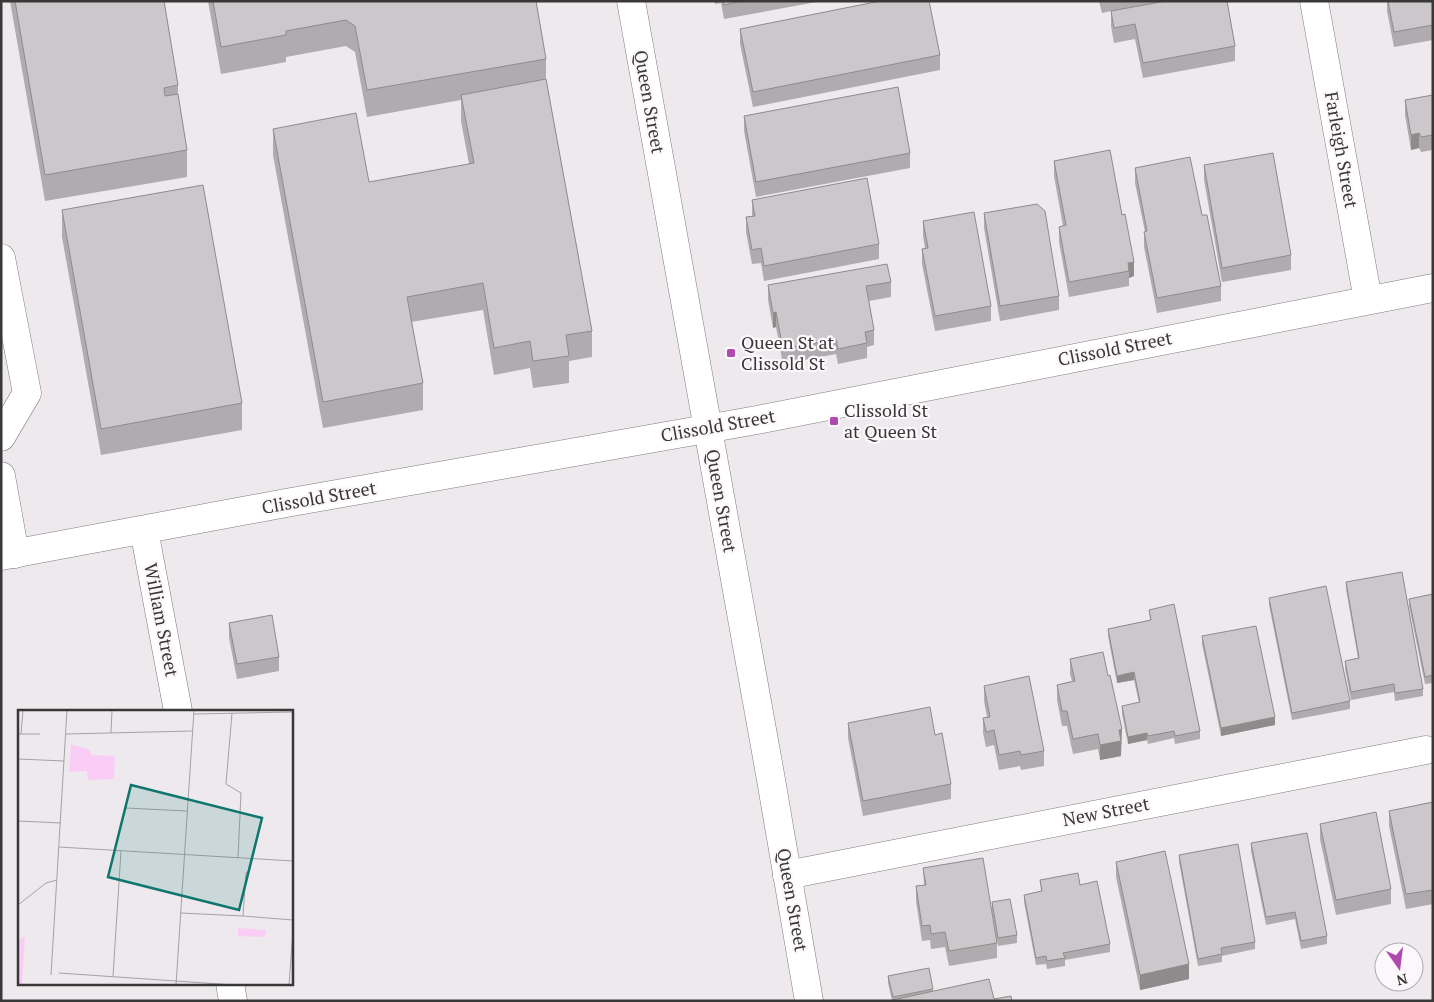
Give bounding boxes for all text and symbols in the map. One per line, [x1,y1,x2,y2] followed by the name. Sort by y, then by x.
[629,48,671,156] street label: Queen Street
[1320,90,1364,210] street label: Farleigh Street
[1056,325,1174,371] street label: Clissold Street
[741,330,835,375] place label: Queen St at Clissold St
[725,347,737,359] marker: Queen St at Clissold St
[844,398,938,443] place label: Clissold St at Queen St
[659,403,777,447] street label: Clissold Street
[828,415,840,427] marker: Clissold St at Queen St
[701,447,743,555] street label: Queen Street
[260,475,378,519] street label: Clissold Street
[139,561,185,679] street label: William Street
[18,710,292,984] inset map
[1060,791,1151,831] street label: New Street
[772,846,814,954] street label: Queen Street
[1374,942,1424,992] north arrow
[1394,970,1410,991] text: N

